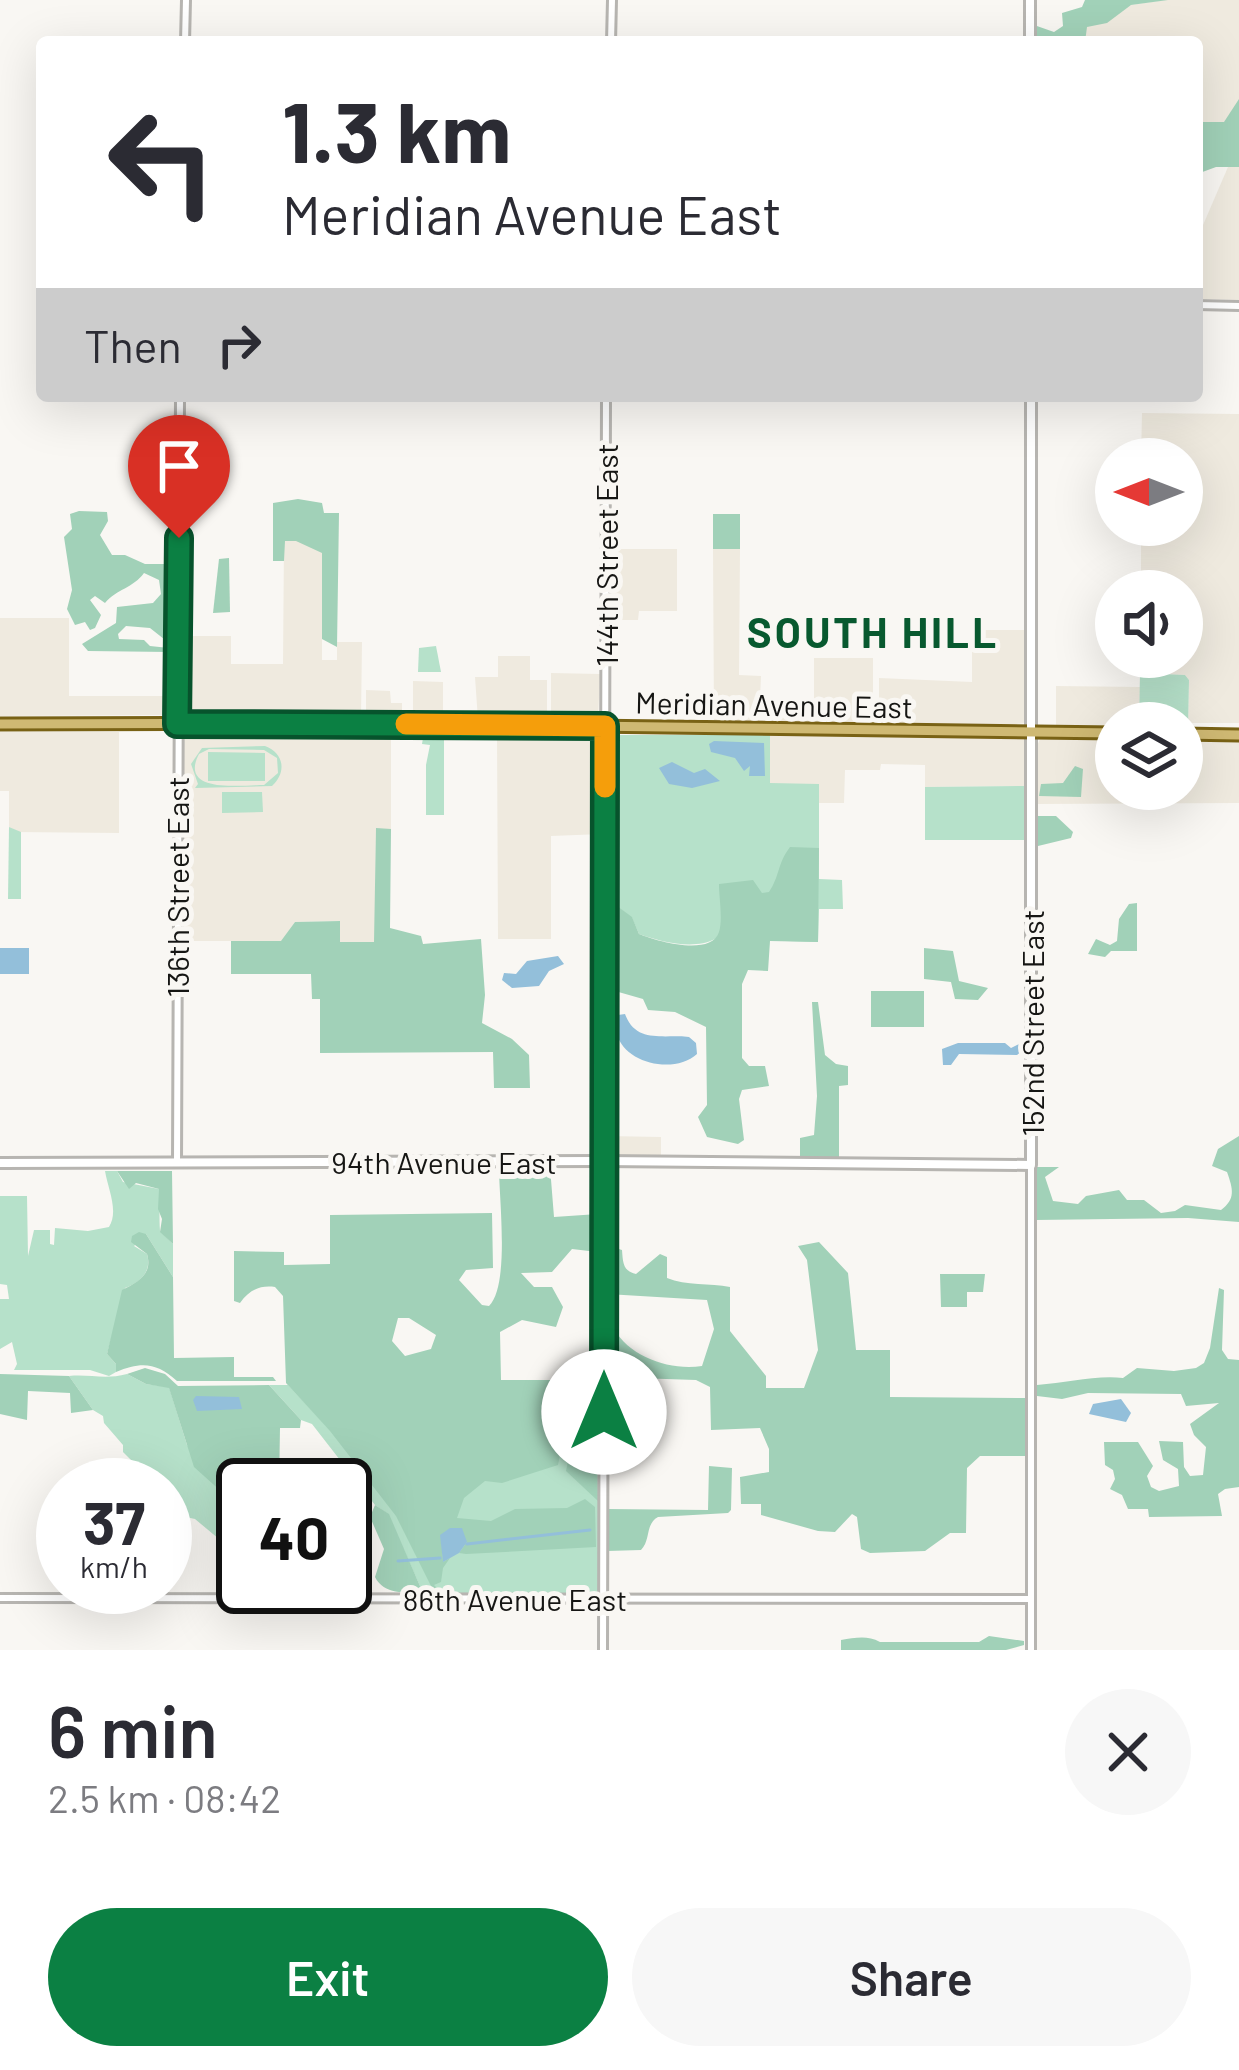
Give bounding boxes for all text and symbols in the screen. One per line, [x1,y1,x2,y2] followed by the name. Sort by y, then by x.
[282,79,512,180] text: 1.3 km
[84,84,240,240] icon: left
[282,181,782,246] text: Meridian Avenue East
[206,312,272,378] icon: right
[84,318,182,372] text: Then
[128,415,230,538] pin
[146,433,212,499] icon: arrive
[1095,438,1203,546] north arrow
[1095,438,1203,810] map controls
[588,443,624,667] street label: 144th Street East
[1095,570,1203,678] button: sound
[747,606,999,656] district label: SOUTH HILL
[635,684,913,724] street label: Meridian Avenue East
[1095,702,1203,810] button: layers
[159,776,195,998] street label: 136th Street East
[1014,909,1050,1137] street label: 152nd Street East
[331,1144,557,1180] street label: 94th Avenue East
[541,1349,667,1475] position arrow
[216,1458,372,1614] speed limit sign: 40
[83,1485,145,1557] text: 37
[80,1548,148,1584] text: km/h
[403,1581,627,1617] street label: 86th Avenue East
[48,1686,218,1772] text: 6 min
[1065,1689,1191,1815] button: close
[48,1774,281,1821] text: 2.5 km · 08:42
[48,1908,608,2046] button: Exit
[632,1908,1191,2046] button: Share

